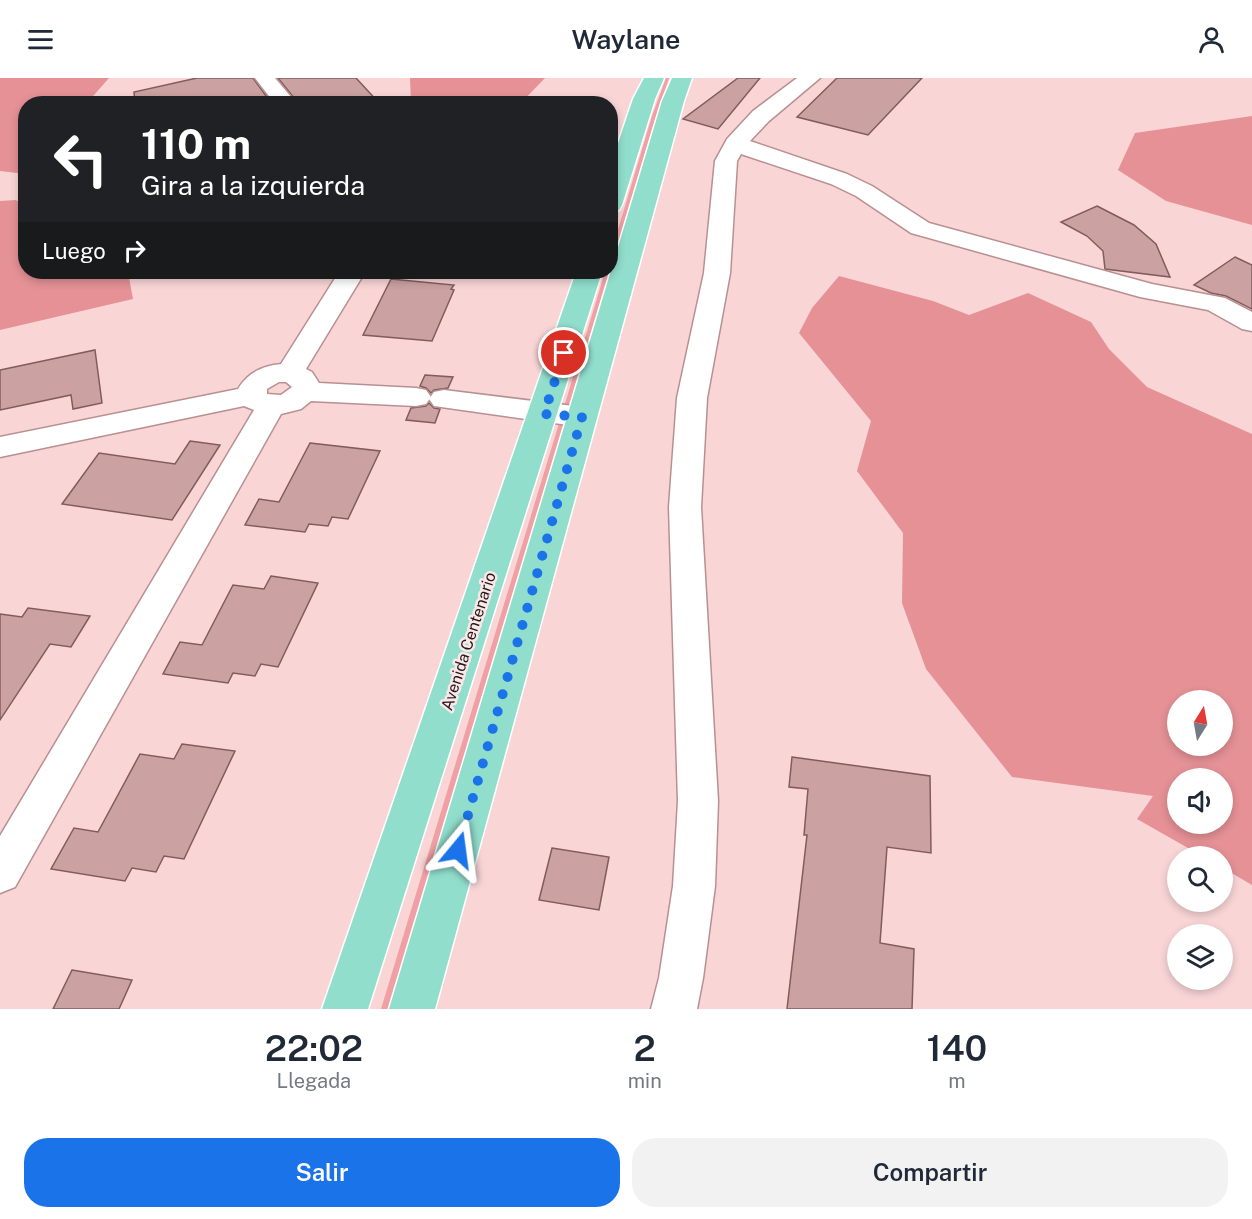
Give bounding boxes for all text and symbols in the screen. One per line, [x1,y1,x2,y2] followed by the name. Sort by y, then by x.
[24,23,57,56] icon: menu
[572,23,680,55] text: Waylane
[1195,23,1228,56] icon: person
[141,119,251,168] text: 110 m
[42,120,120,198] icon: left
[141,169,365,201] text: Gira a la izquierda
[118,234,151,267] icon: right
[42,238,106,264] text: Luego
[538,327,589,378] pin
[547,336,580,369] icon: arrive
[437,570,500,713] street label: Avenida Centenario
[1167,690,1233,756] north arrow
[1167,690,1233,990] map controls
[1167,768,1233,834] button: sound
[426,818,490,882] position arrow
[1167,846,1233,912] button: search
[1167,924,1233,990] button: layers
[265,1027,363,1069] text: 22:02
[634,1027,656,1069] text: 2
[926,1027,987,1069] text: 140
[277,1069,351,1093] text: Llegada
[628,1069,662,1093] text: min
[948,1069,965,1093] text: m
[24,1138,620,1207] button: Salir
[632,1138,1228,1207] button: Compartir

